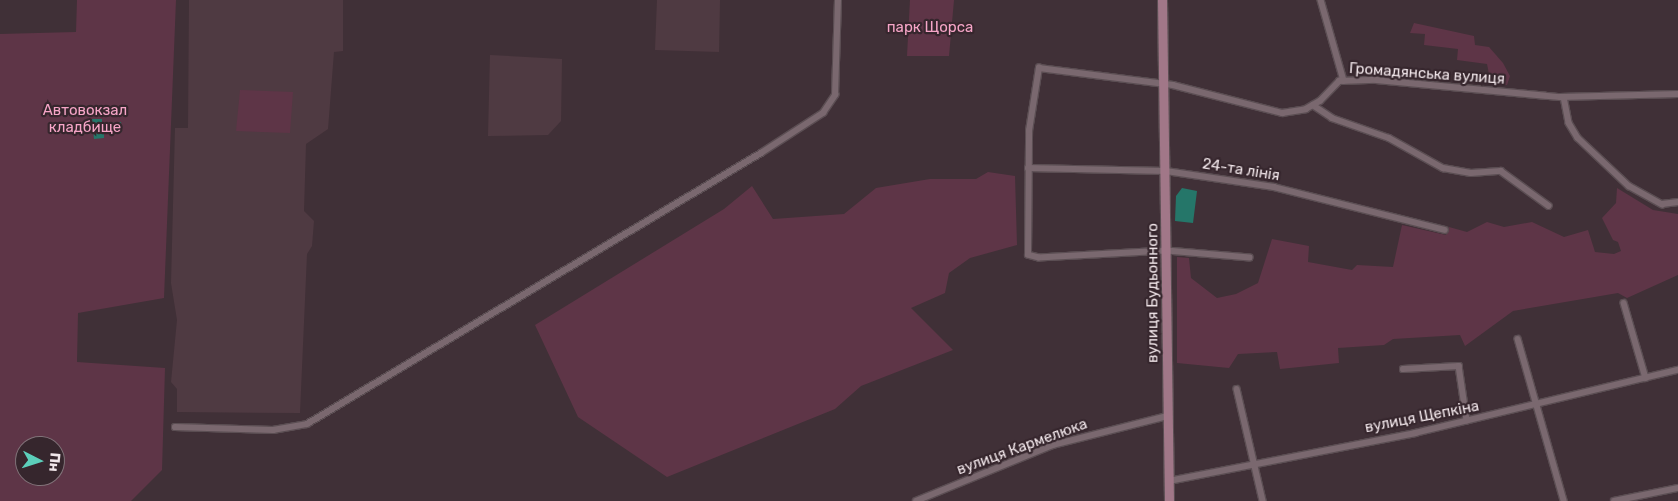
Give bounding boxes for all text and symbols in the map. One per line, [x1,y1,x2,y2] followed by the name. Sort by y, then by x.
[887,19,973,37] park label: парк Щорса
[1348,60,1506,88] street label: Громадянська вулиця
[43,101,127,136] park label: Автовокзал кладбище
[1201,155,1281,185] street label: 24-та лінія
[1144,223,1162,363] street label: вулиця Будьонного
[1363,397,1481,437] street label: вулиця Щепкіна
[954,415,1090,479] street label: вулиця Кармелюка
[15,436,65,486] north arrow
[45,452,64,473] text: Пн

